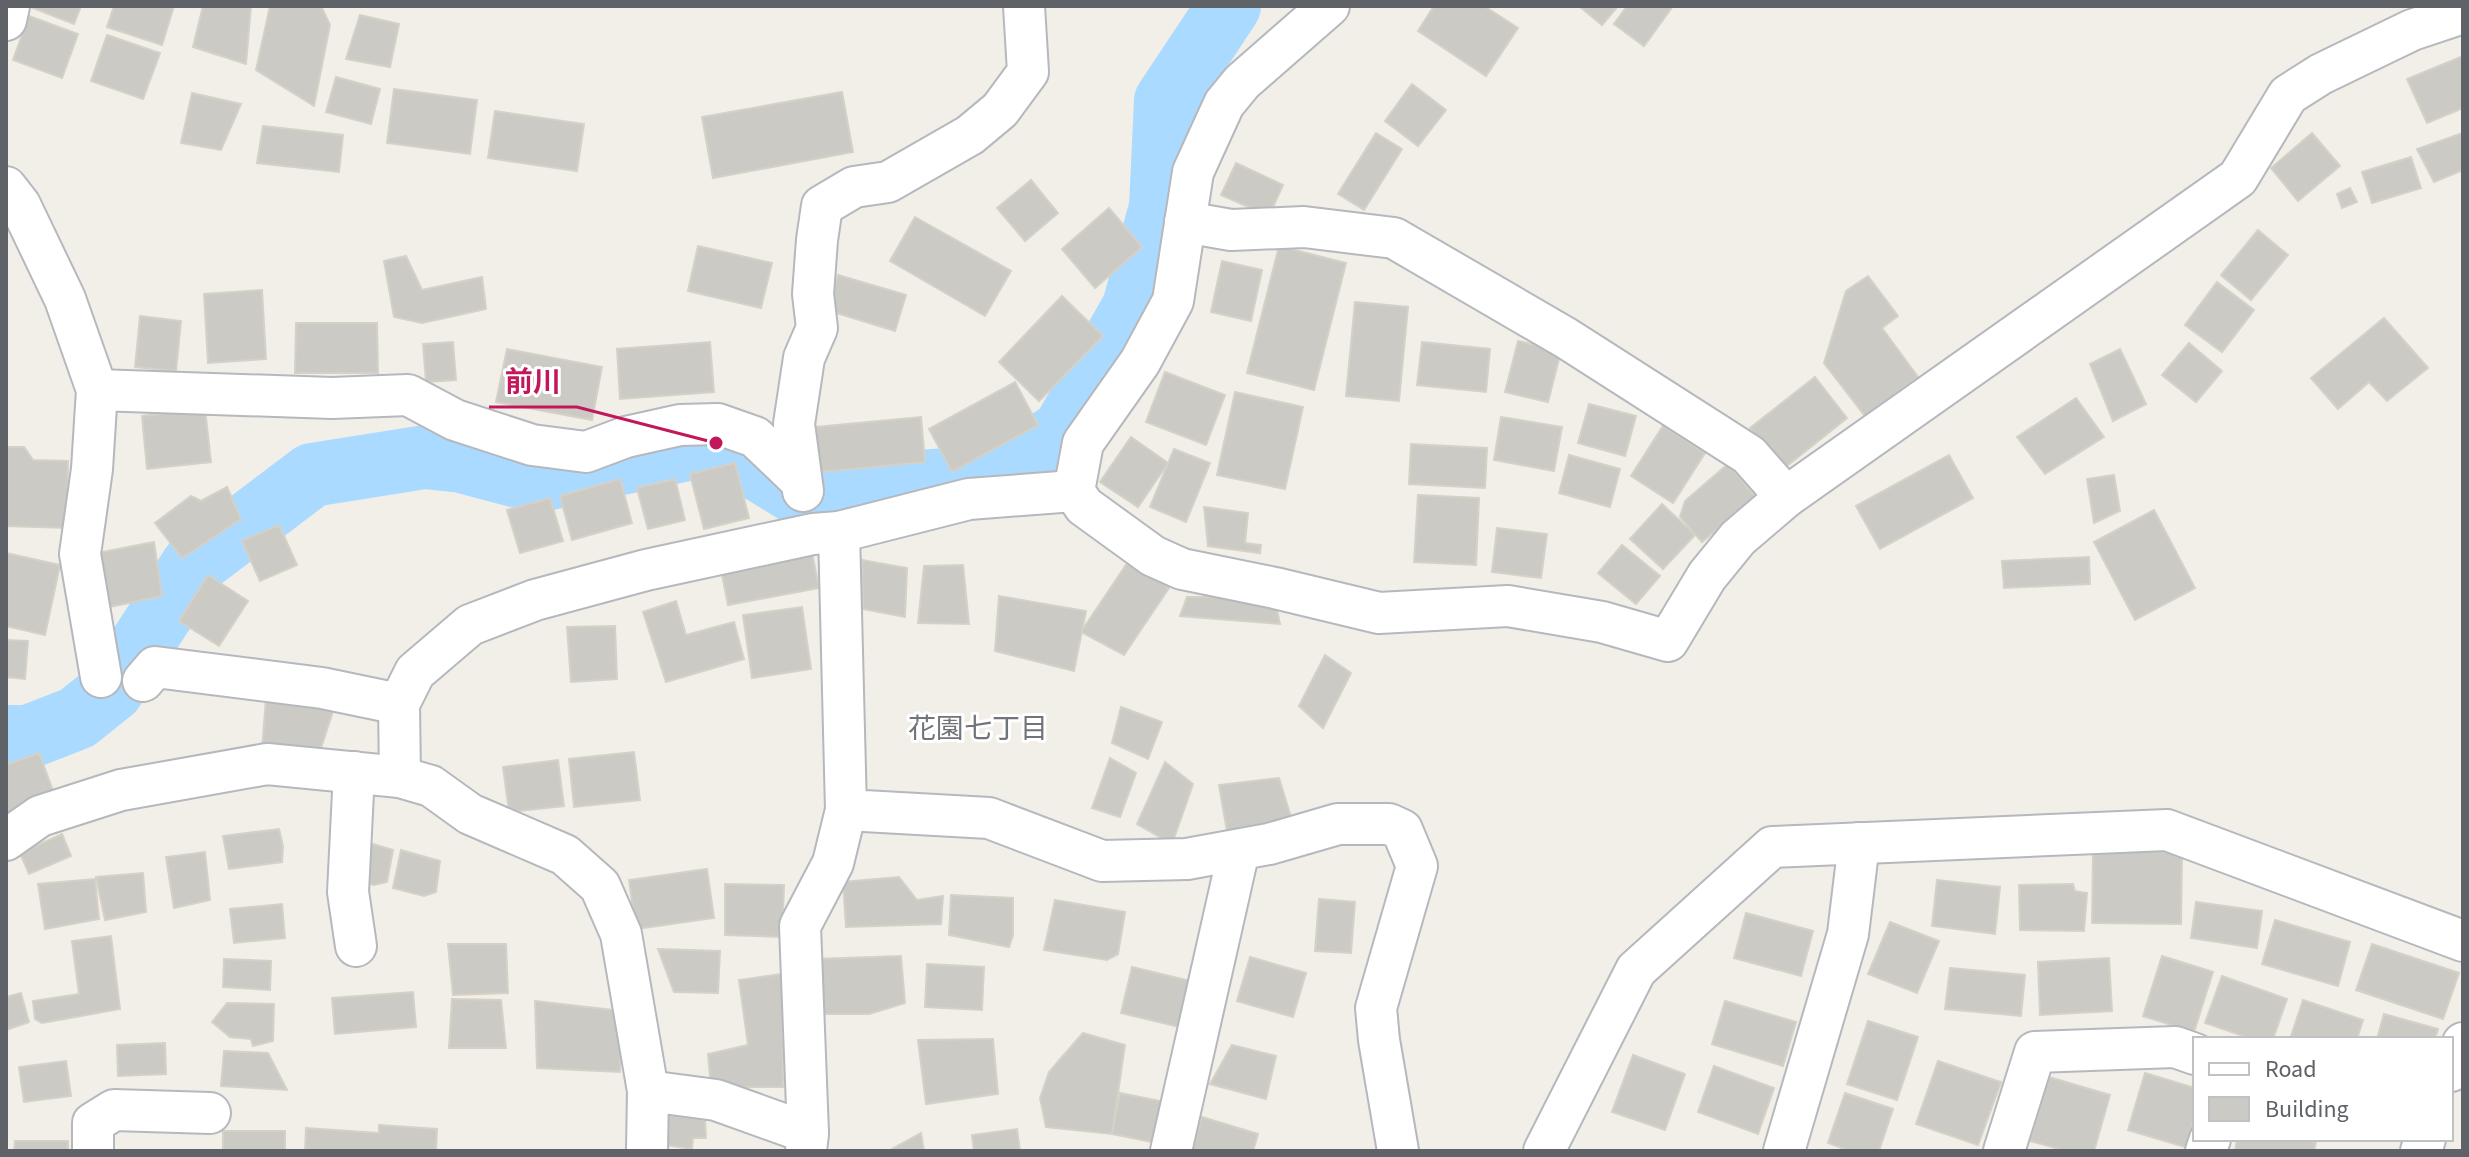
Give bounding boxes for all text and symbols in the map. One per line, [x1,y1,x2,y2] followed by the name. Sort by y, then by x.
[489,355,577,407] callout: 前川
[505,362,561,402] text: 前川
[908,709,1048,749] district label: 花園七丁目
[2193,1037,2453,1141] legend
[2265,1052,2317,1087] text: Road
[2265,1092,2349,1127] text: Building

